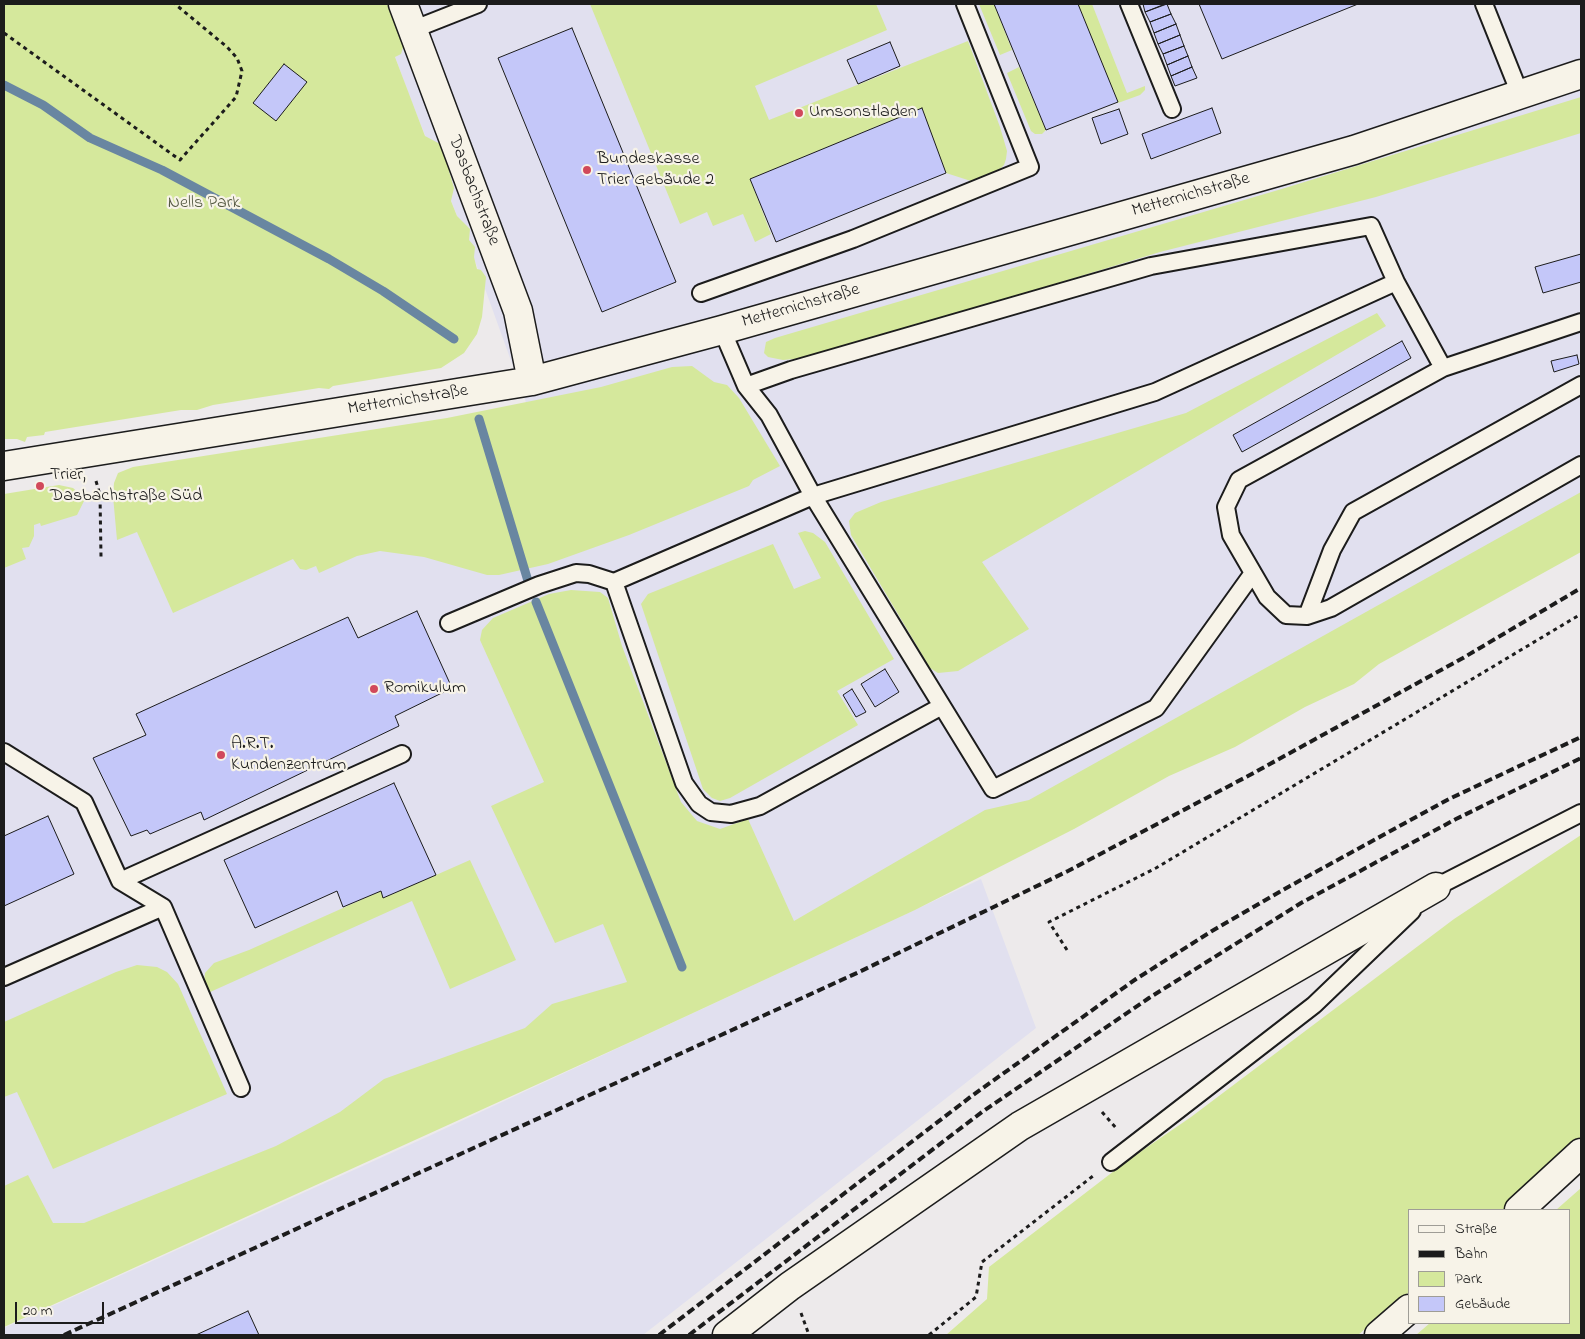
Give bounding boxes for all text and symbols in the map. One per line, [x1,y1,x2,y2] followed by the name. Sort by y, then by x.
[809,102,917,124] place label: Umsonstladen
[793,107,805,119] marker: Umsonstladen
[442,133,504,249] street label: Dasbachstraße
[597,149,714,192] place label: Bundeskasse Trier Gebäude 2
[581,164,593,176] marker: Bundeskasse Trier Gebäude 2
[1130,169,1252,223] street label: Metternichstraße
[168,193,240,215] park label: Nells Park
[740,280,862,334] street label: Metternichstraße
[346,381,470,421] street label: Metternichstraße
[50,465,202,508] place label: Trier, Dasbachstraße Süd
[34,480,46,492] marker: Trier, Dasbachstraße Süd
[384,678,466,700] place label: Romikulum
[368,683,380,695] marker: Romikulum
[231,734,346,776] place label: A.R.T. Kundenzentrum
[215,749,227,761] marker: A.R.T. Kundenzentrum
[1408,1209,1570,1324] legend
[1455,1218,1497,1240] text: Straße
[1455,1243,1488,1265] text: Bahn
[1455,1268,1482,1290] text: Park
[18,1292,106,1324] scale bar
[1455,1293,1510,1315] text: Gebäude
[23,1300,52,1322] text: 20 m

